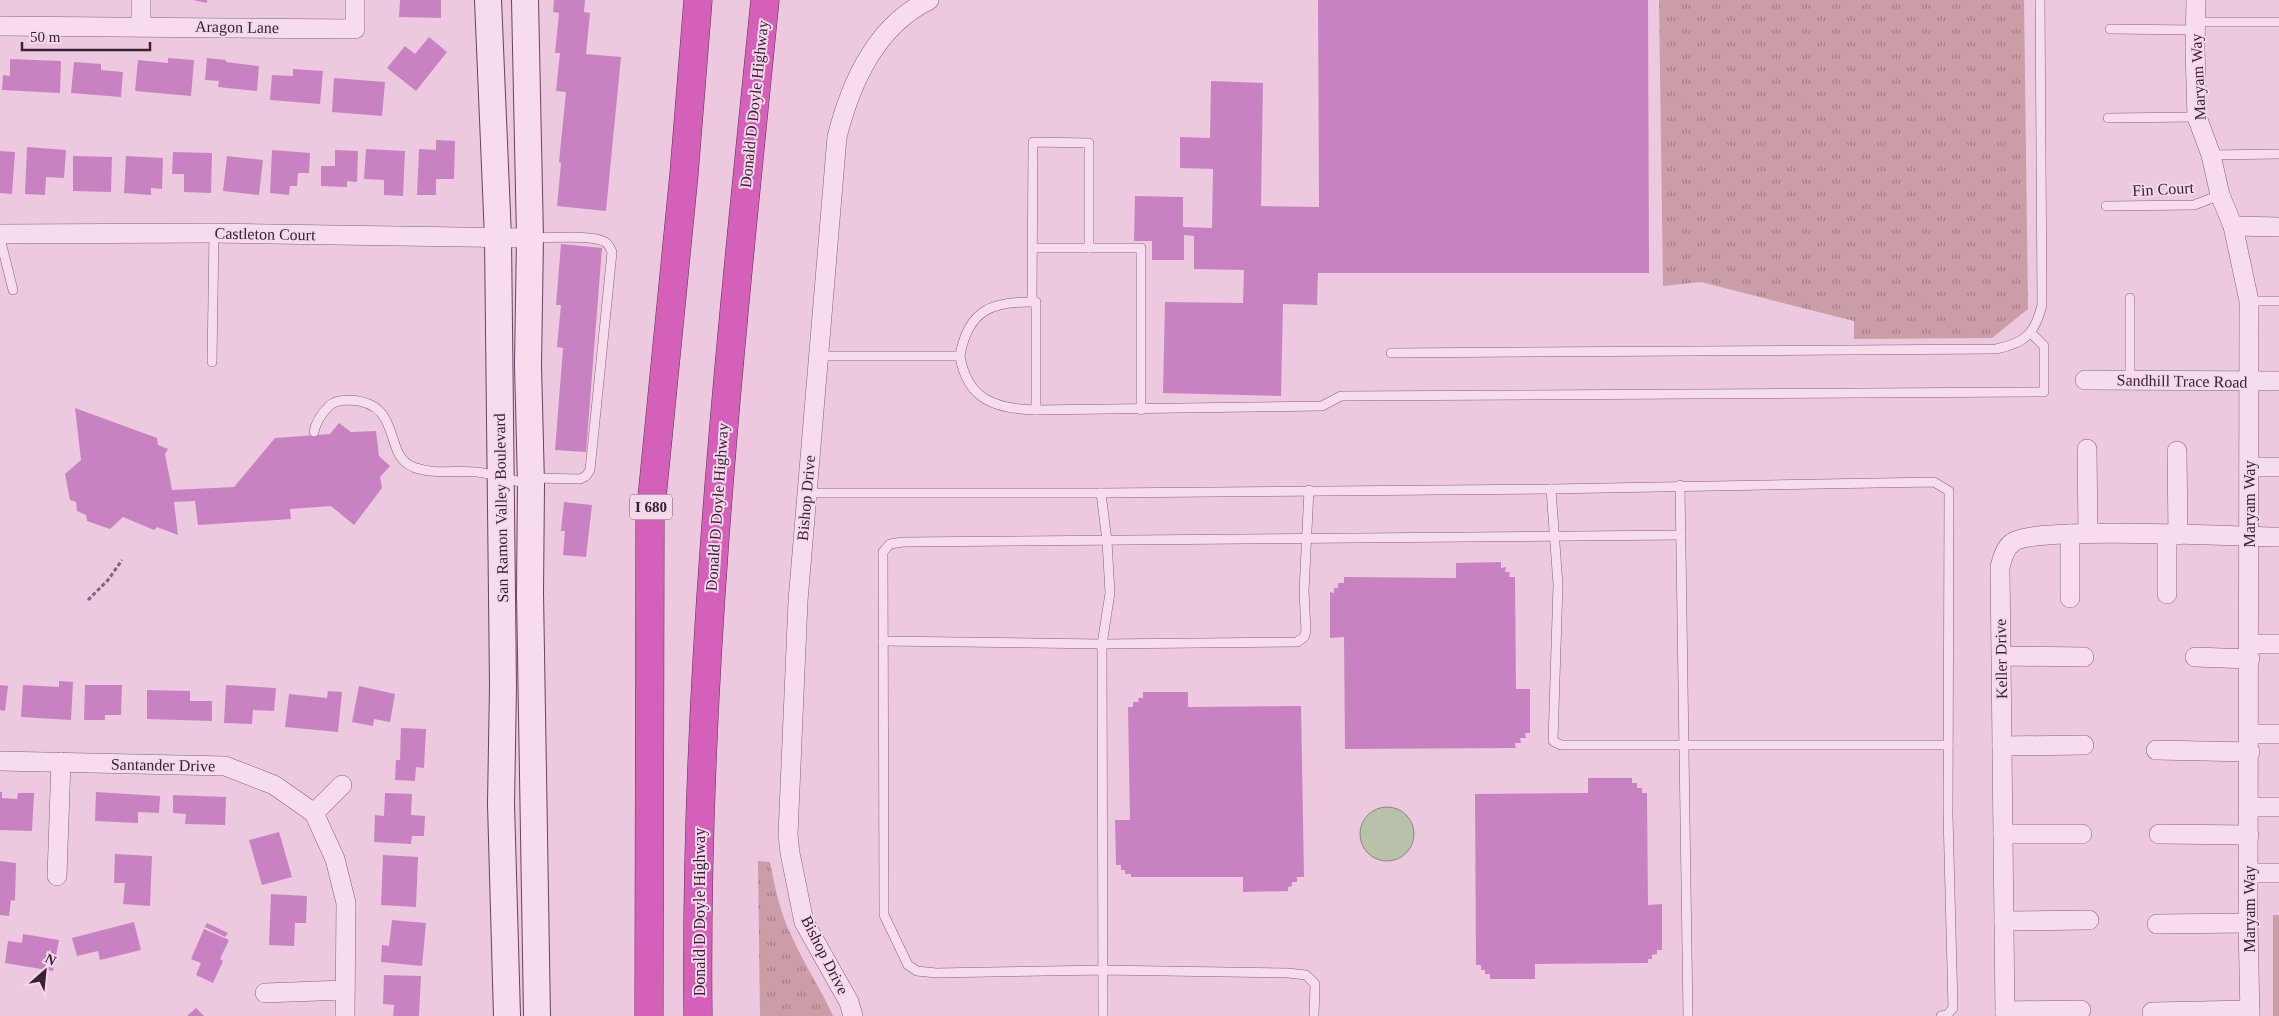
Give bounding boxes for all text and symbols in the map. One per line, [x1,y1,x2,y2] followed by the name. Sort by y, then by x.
[195,18,279,37] street label: Aragon Lane
[737,19,772,189] street label: Donald D Doyle Highway
[22,20,150,52] scale bar
[30,29,61,45] text: 50 m
[2187,33,2210,121] street label: Maryam Way
[2132,179,2195,199] street label: Fin Court
[214,225,316,243] street label: Castleton Court
[2117,371,2247,391] street label: Sandhill Trace Road
[491,413,512,603] street label: San Ramon Valley Boulevard
[703,422,732,592] street label: Donald D Doyle Highway
[794,455,819,542] street label: Bishop Drive
[2241,461,2259,547] street label: Maryam Way
[630,494,672,520] road number: I 680
[1992,619,2010,699] street label: Keller Drive
[111,756,215,774] street label: Santander Drive
[691,828,709,996] street label: Donald D Doyle Highway
[2241,866,2259,952] street label: Maryam Way
[797,913,852,998] street label: Bishop Drive
[20,946,70,996] north arrow
[43,951,59,969] text: N

